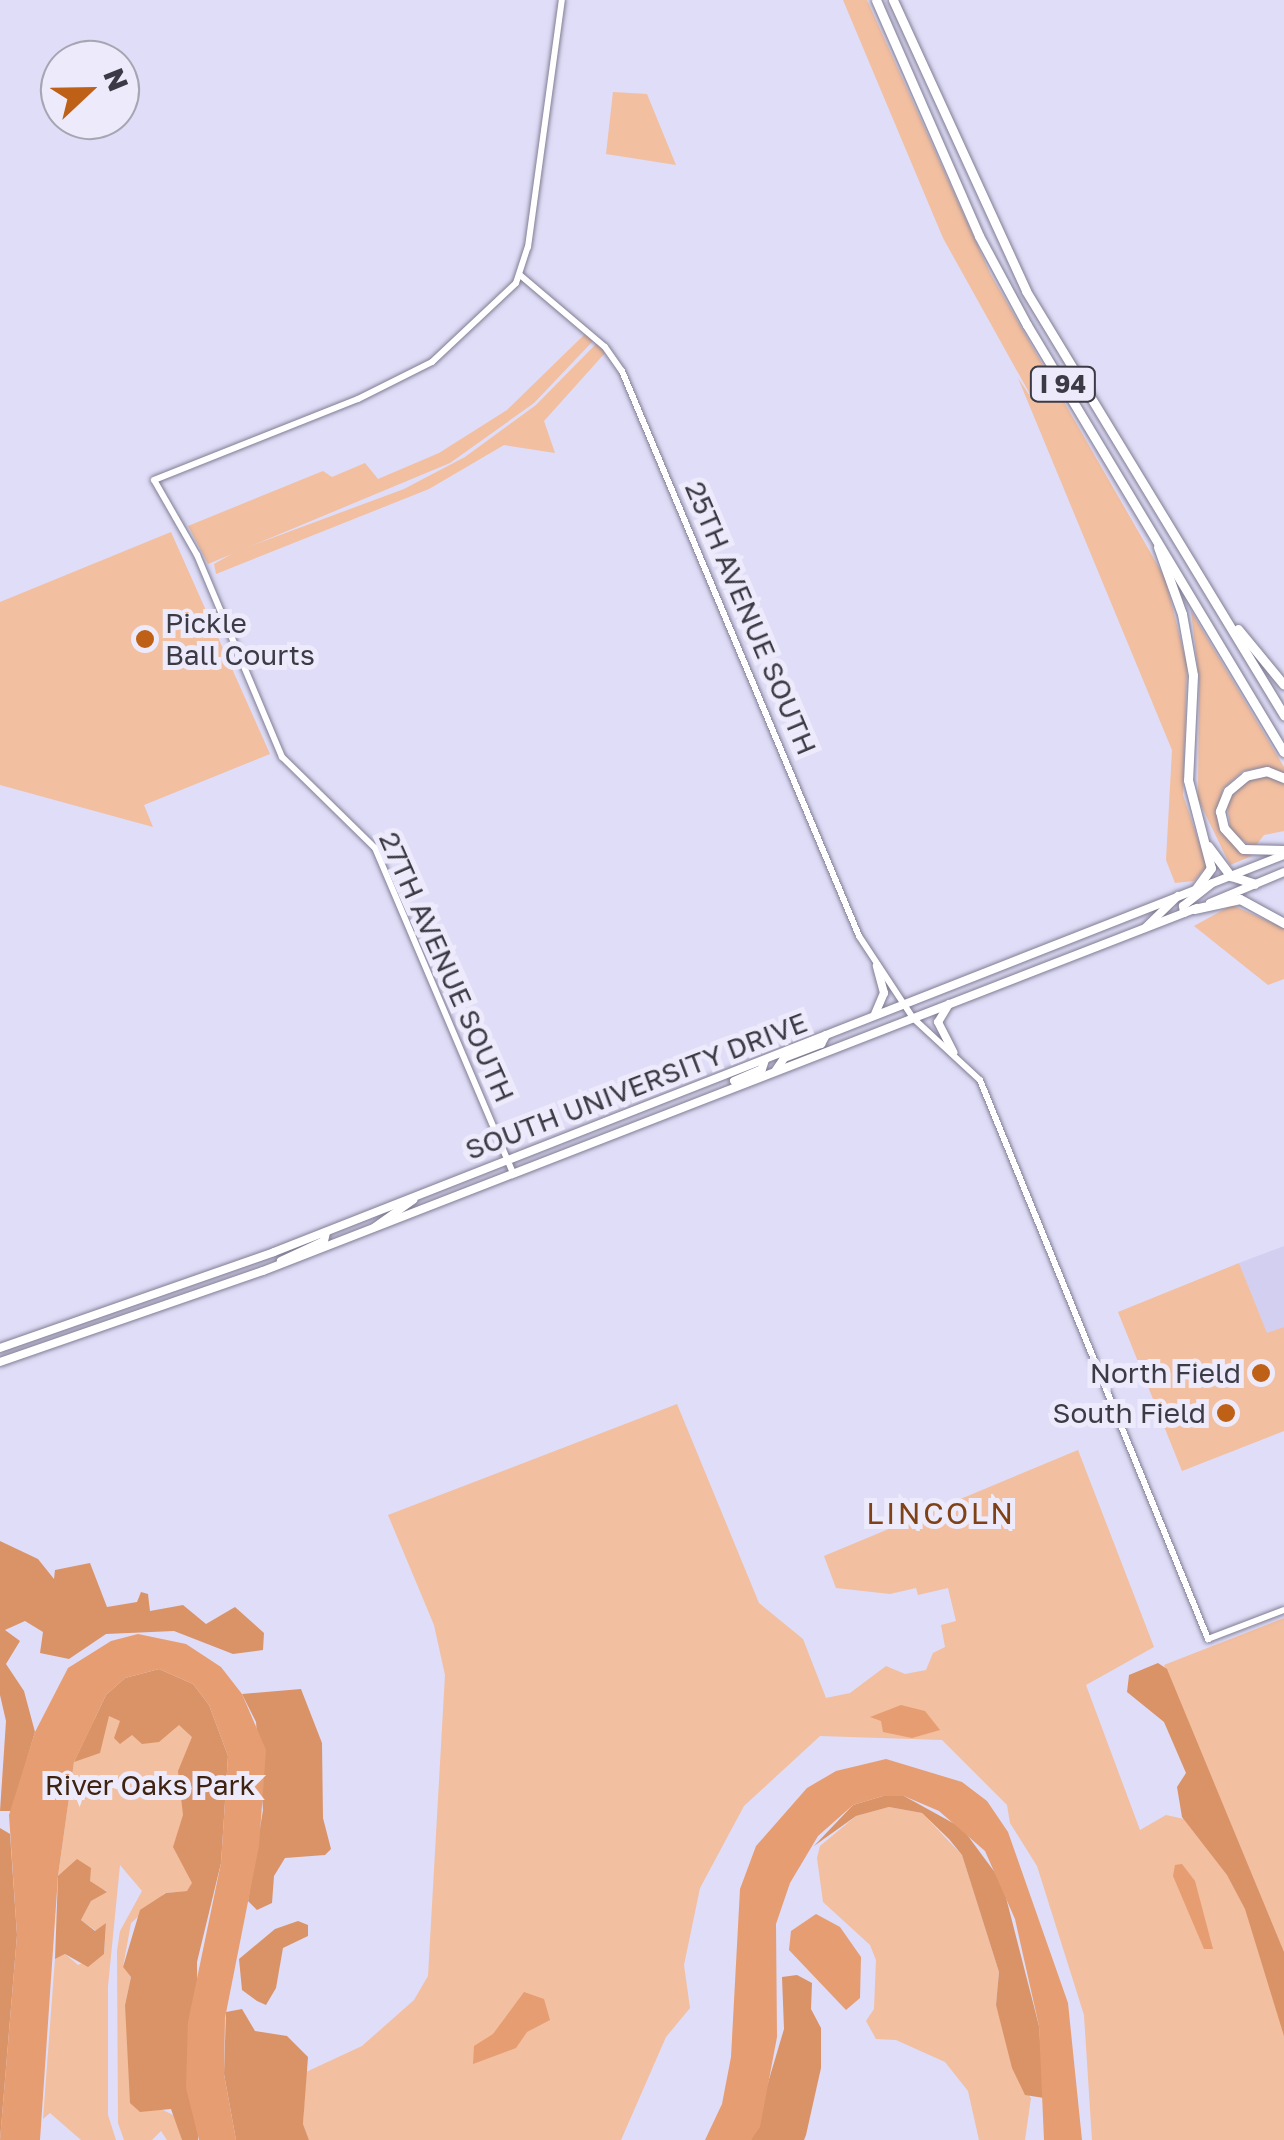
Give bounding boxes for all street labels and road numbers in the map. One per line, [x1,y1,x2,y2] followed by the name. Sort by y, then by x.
[1028,364,1098,404] road number: I 94
[678,476,824,760] street label: 25TH AVENUE SOUTH
[372,827,522,1107] street label: 27TH AVENUE SOUTH
[460,1005,812,1167] street label: SOUTH UNIVERSITY DRIVE

